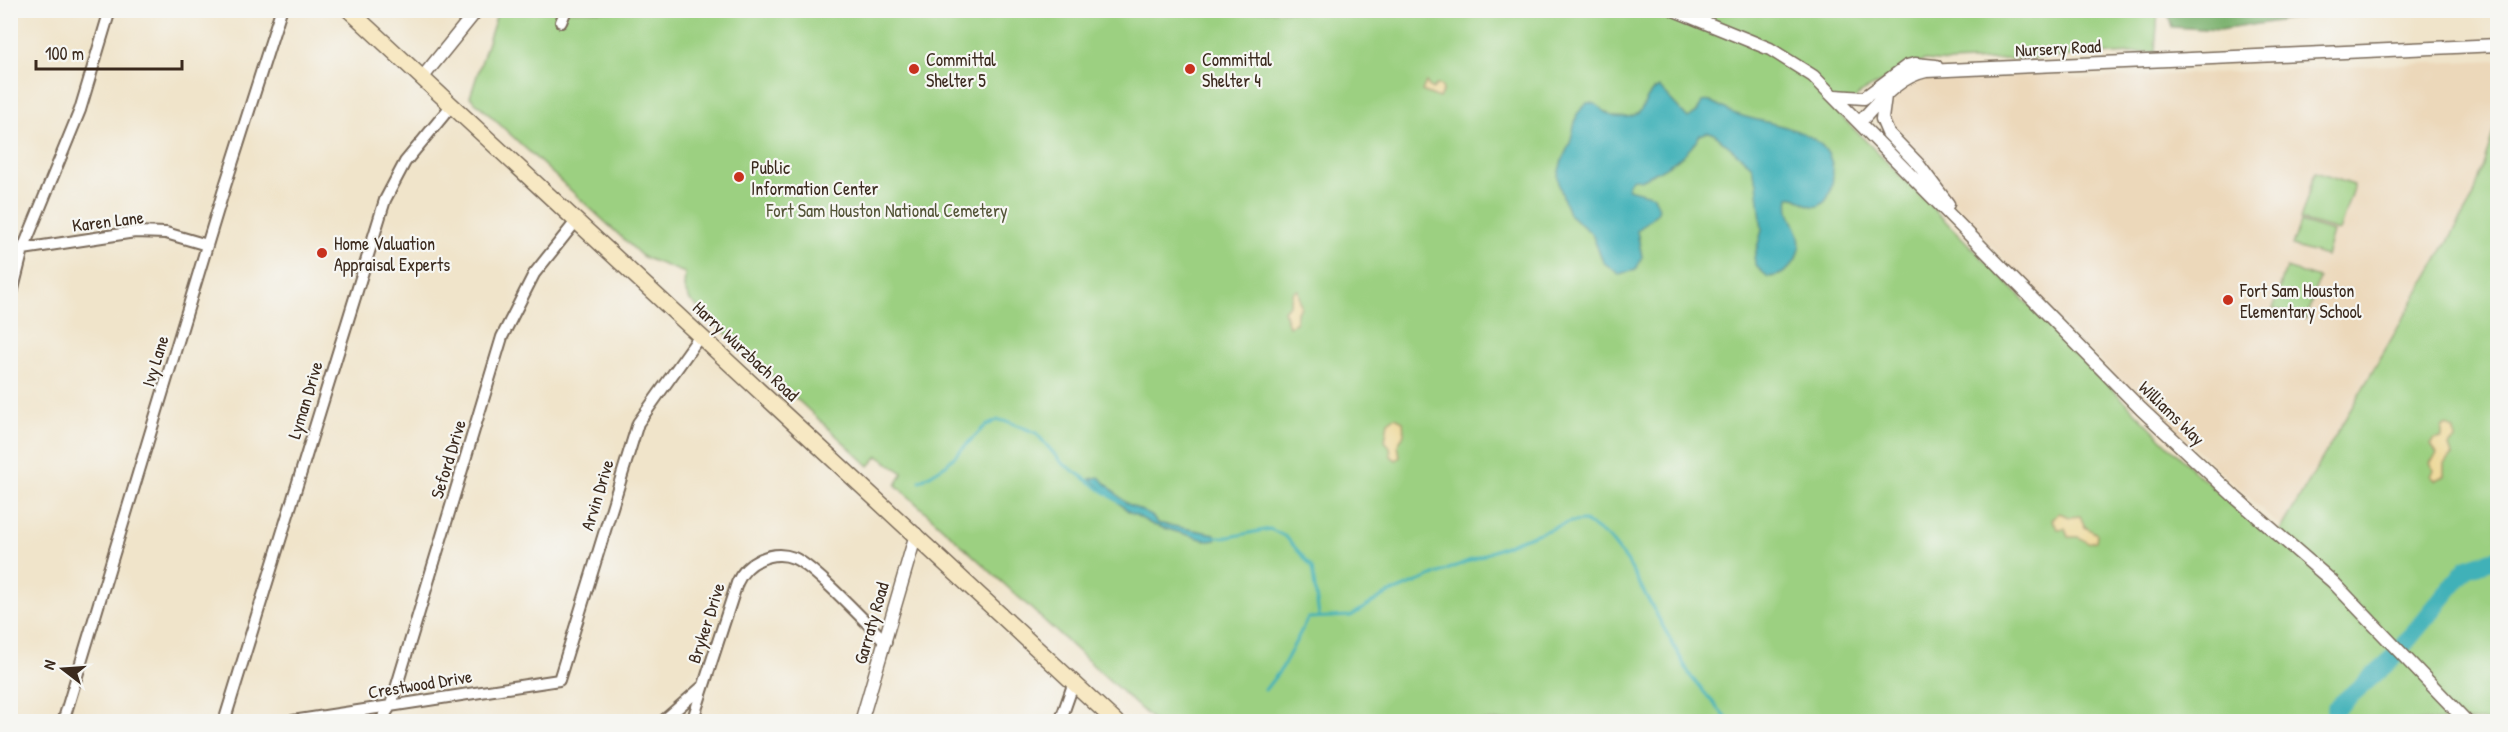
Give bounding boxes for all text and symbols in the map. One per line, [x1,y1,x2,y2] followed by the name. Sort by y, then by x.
[36,33,182,71] scale bar
[2014,33,2102,63] street label: Nursery Road
[45,41,84,66] text: 100 m
[926,47,996,93] place label: Committal Shelter 5
[1202,47,1272,93] place label: Committal Shelter 4
[907,62,921,76] marker: Committal Shelter 5
[1183,62,1197,76] marker: Committal Shelter 4
[751,155,879,201] place label: Public Information Center
[732,170,746,184] marker: Public Information Center
[765,198,1008,223] park label: Fort Sam Houston National Cemetery
[71,204,145,238] street label: Karen Lane
[334,231,450,277] place label: Home Valuation Appraisal Experts
[315,246,329,260] marker: Home Valuation Appraisal Experts
[2239,278,2362,324] place label: Fort Sam Houston Elementary School
[2221,293,2235,307] marker: Fort Sam Houston Elementary School
[687,295,805,407] street label: Harry Wurzbach Road
[135,332,175,390] street label: Ivy Lane
[281,358,329,442] street label: Lyman Drive
[2133,375,2211,451] street label: Williams Way
[424,417,472,501] street label: Seford Drive
[574,456,620,534] street label: Arvin Drive
[847,579,895,667] street label: Garraty Road
[681,580,731,666] street label: Bryker Drive
[33,639,93,699] north arrow
[37,657,61,672] text: N
[366,663,474,705] street label: Crestwood Drive

